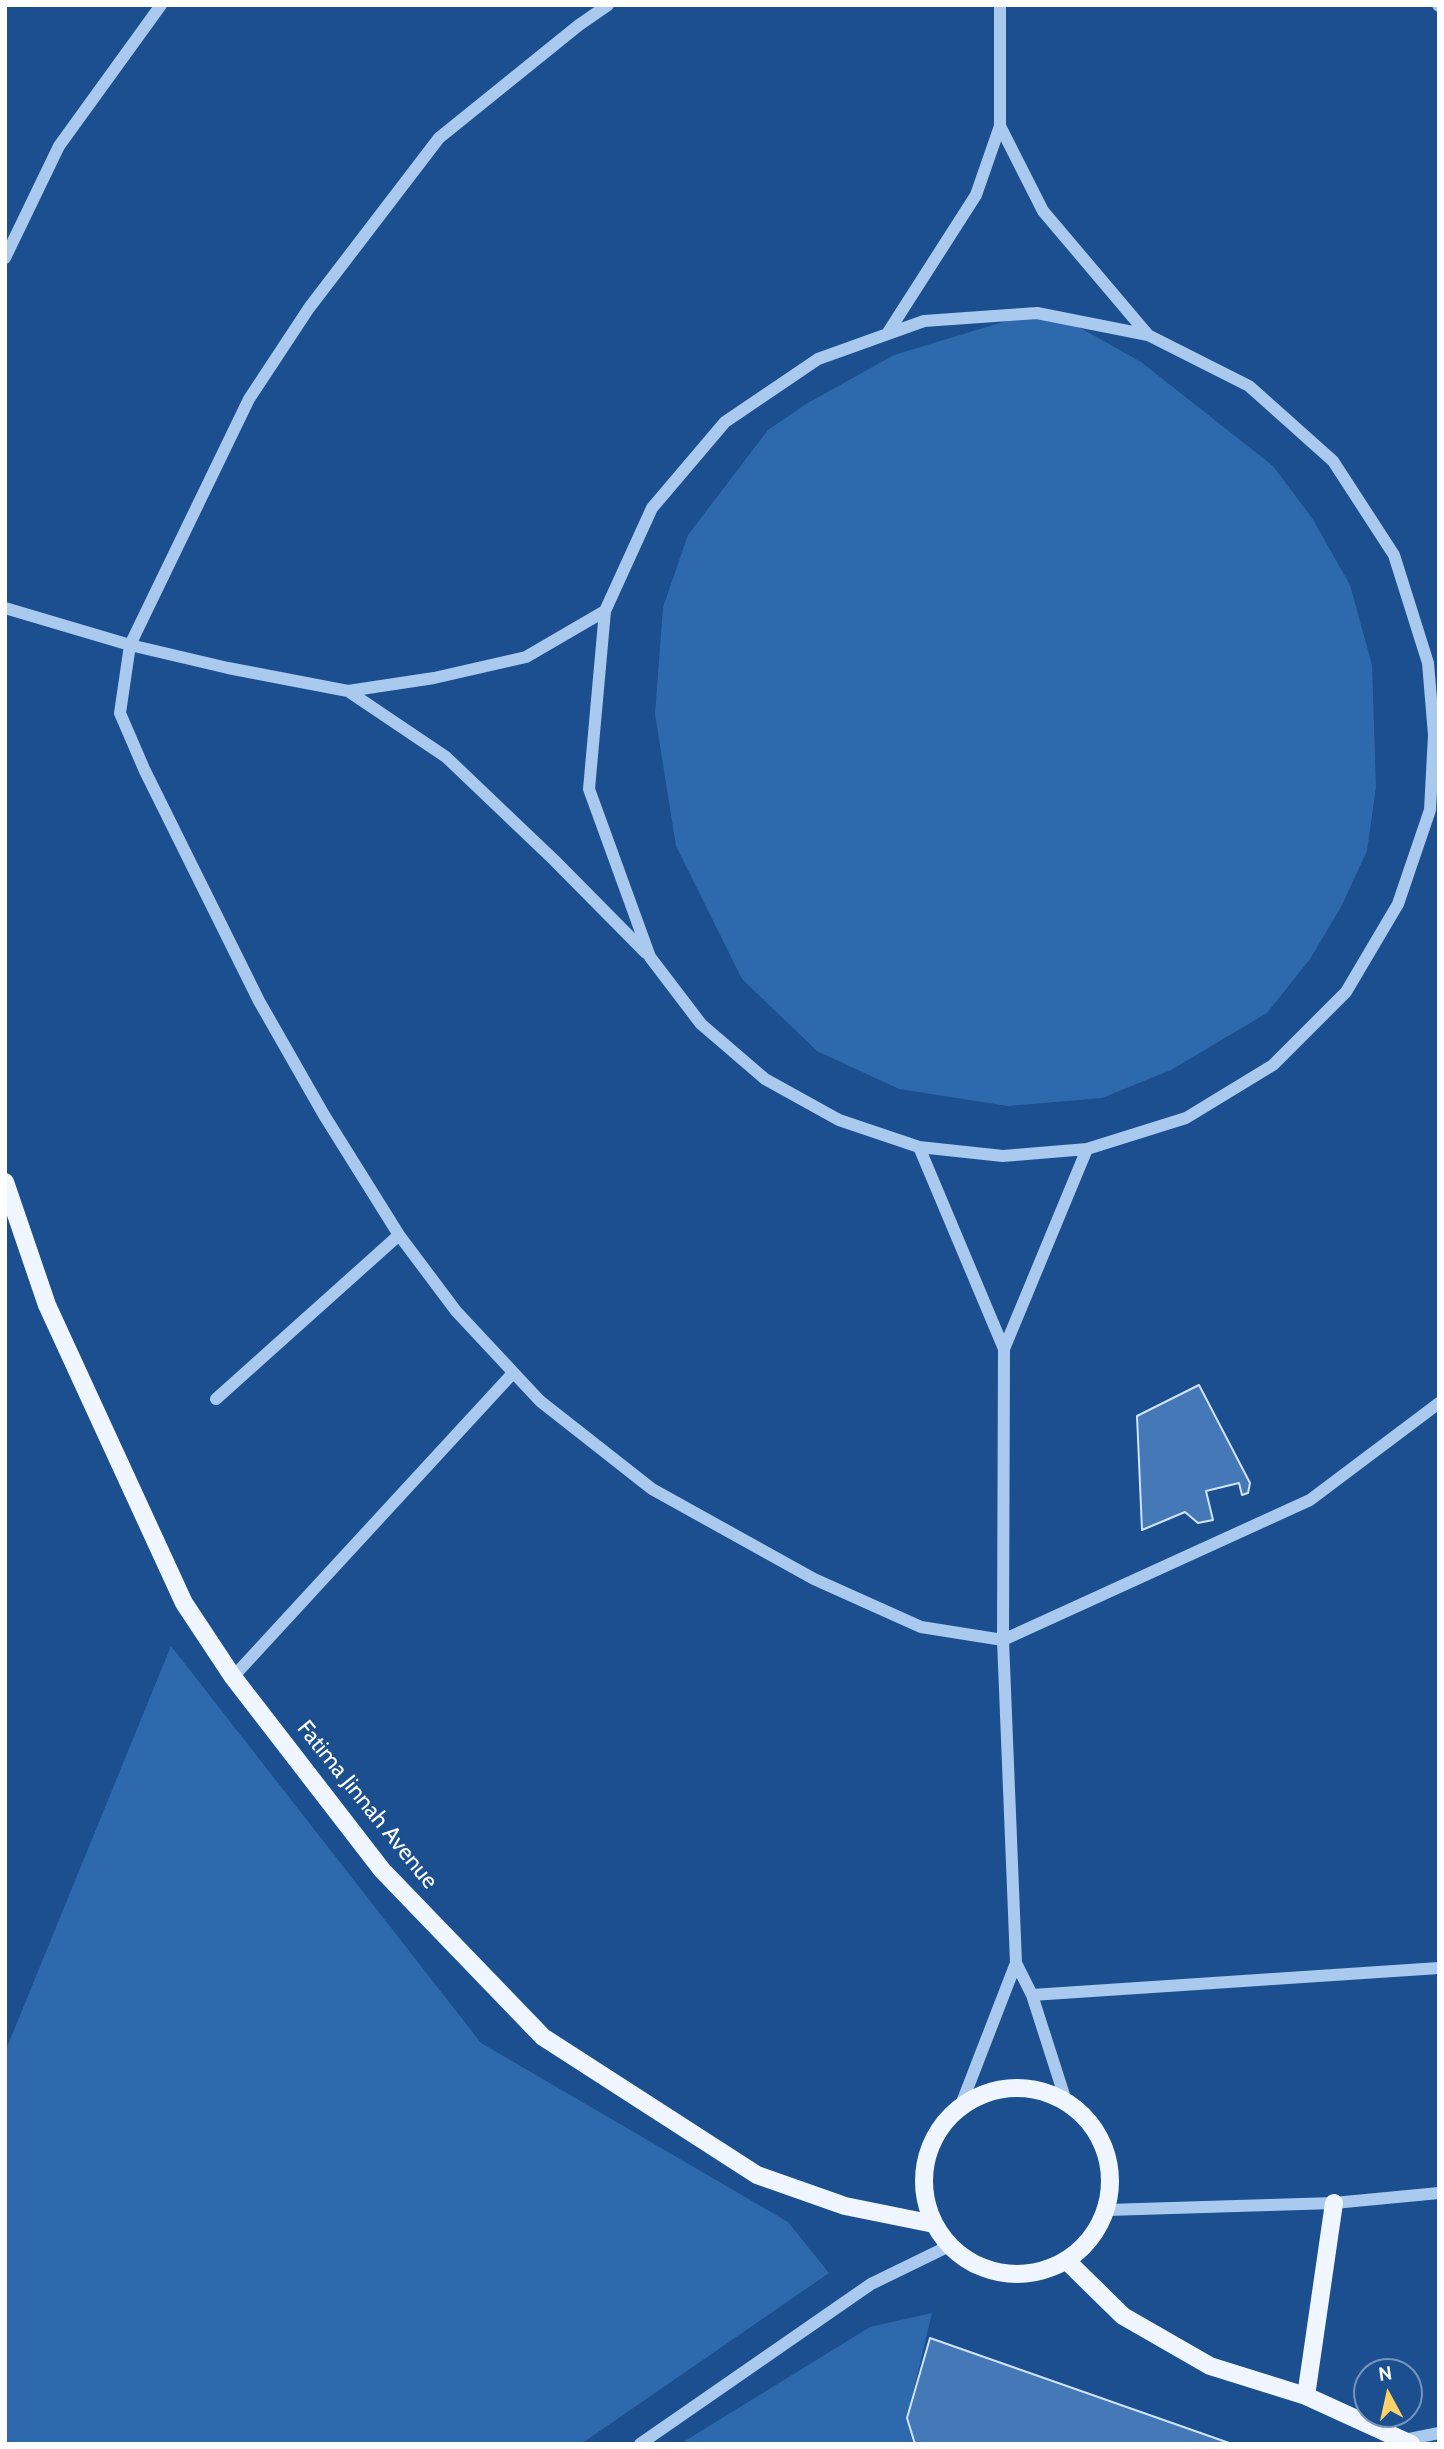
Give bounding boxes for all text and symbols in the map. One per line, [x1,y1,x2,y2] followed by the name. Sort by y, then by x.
[291,1715,443,1895] street label: Fatima Jinnah Avenue
[1353,2358,1423,2428] north arrow
[1377,2361,1394,2386] text: N

